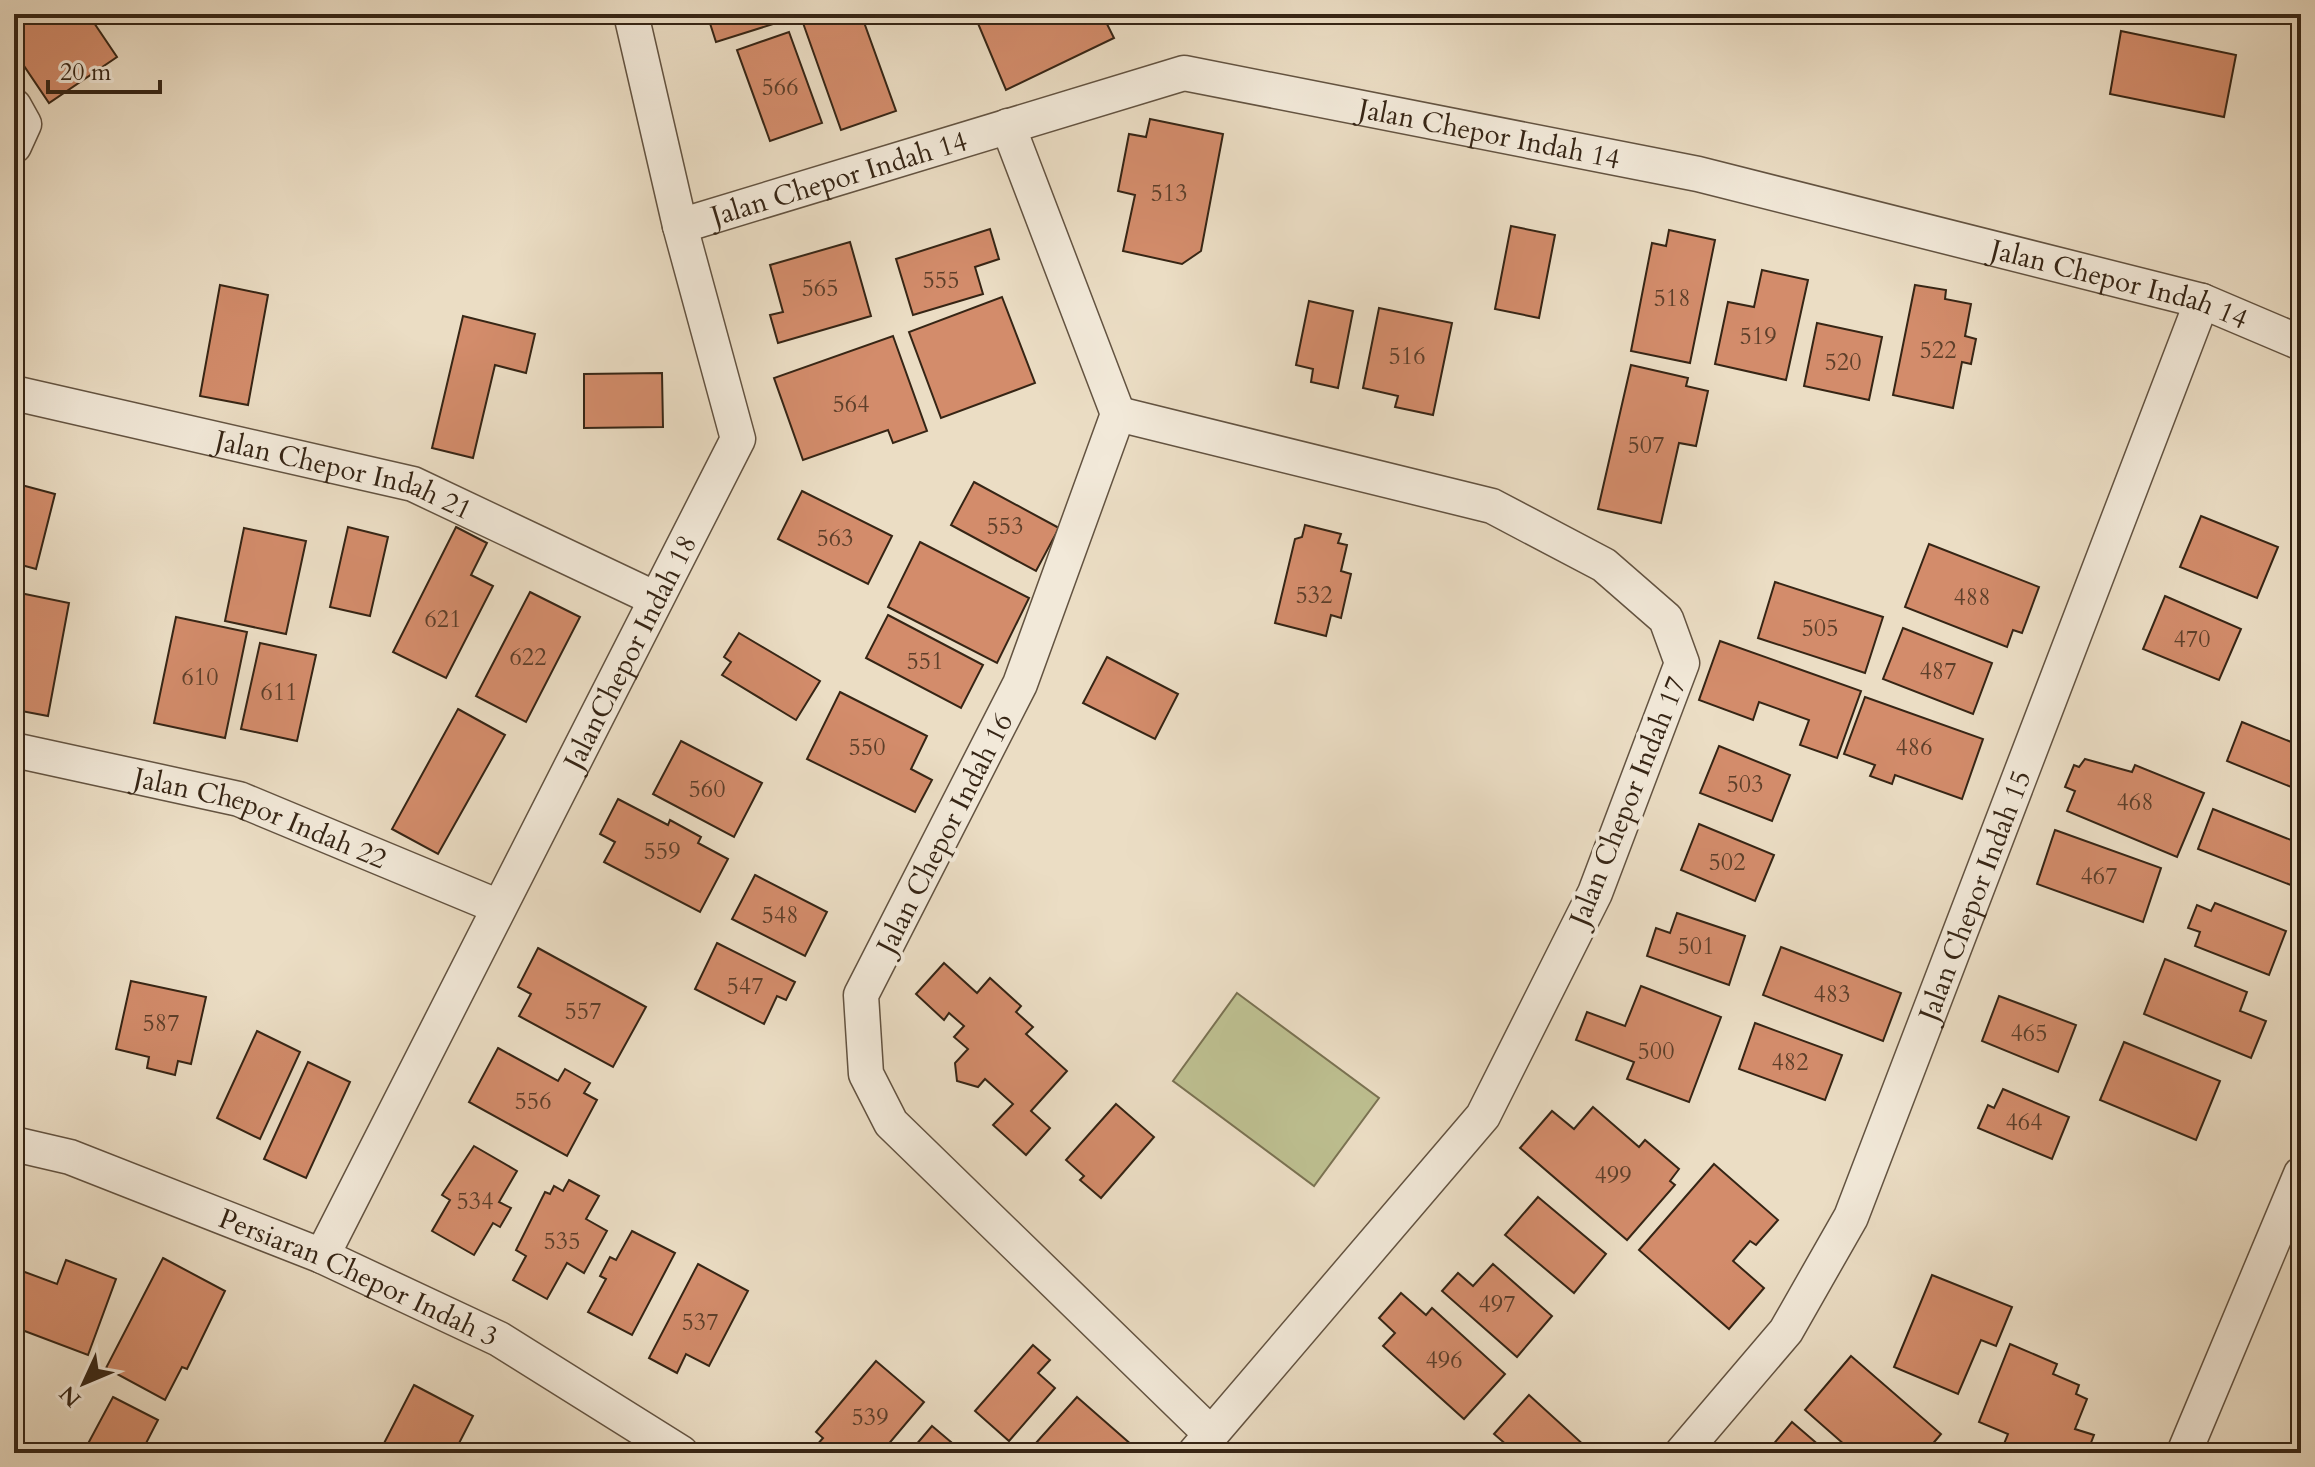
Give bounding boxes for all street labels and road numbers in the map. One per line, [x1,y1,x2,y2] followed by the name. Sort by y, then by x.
[1351,89,1623,178] street label: Jalan Chepor Indah 14
[703,122,972,237] street label: Jalan Chepor Indah 14
[1983,230,2254,338] street label: Jalan Chepor Indah 14
[208,421,478,529] street label: Jalan Chepor Indah 21
[553,529,706,779] street label: JalanChepor Indah 18
[1559,671,1695,935] street label: Jalan Chepor Indah 17
[866,707,1022,964] street label: Jalan Chepor Indah 16
[126,758,392,878] street label: Jalan Chepor Indah 22
[1908,765,2040,1030] street label: Jalan Chepor Indah 15
[213,1199,504,1356] street label: Persiaran Chepor Indah 3

